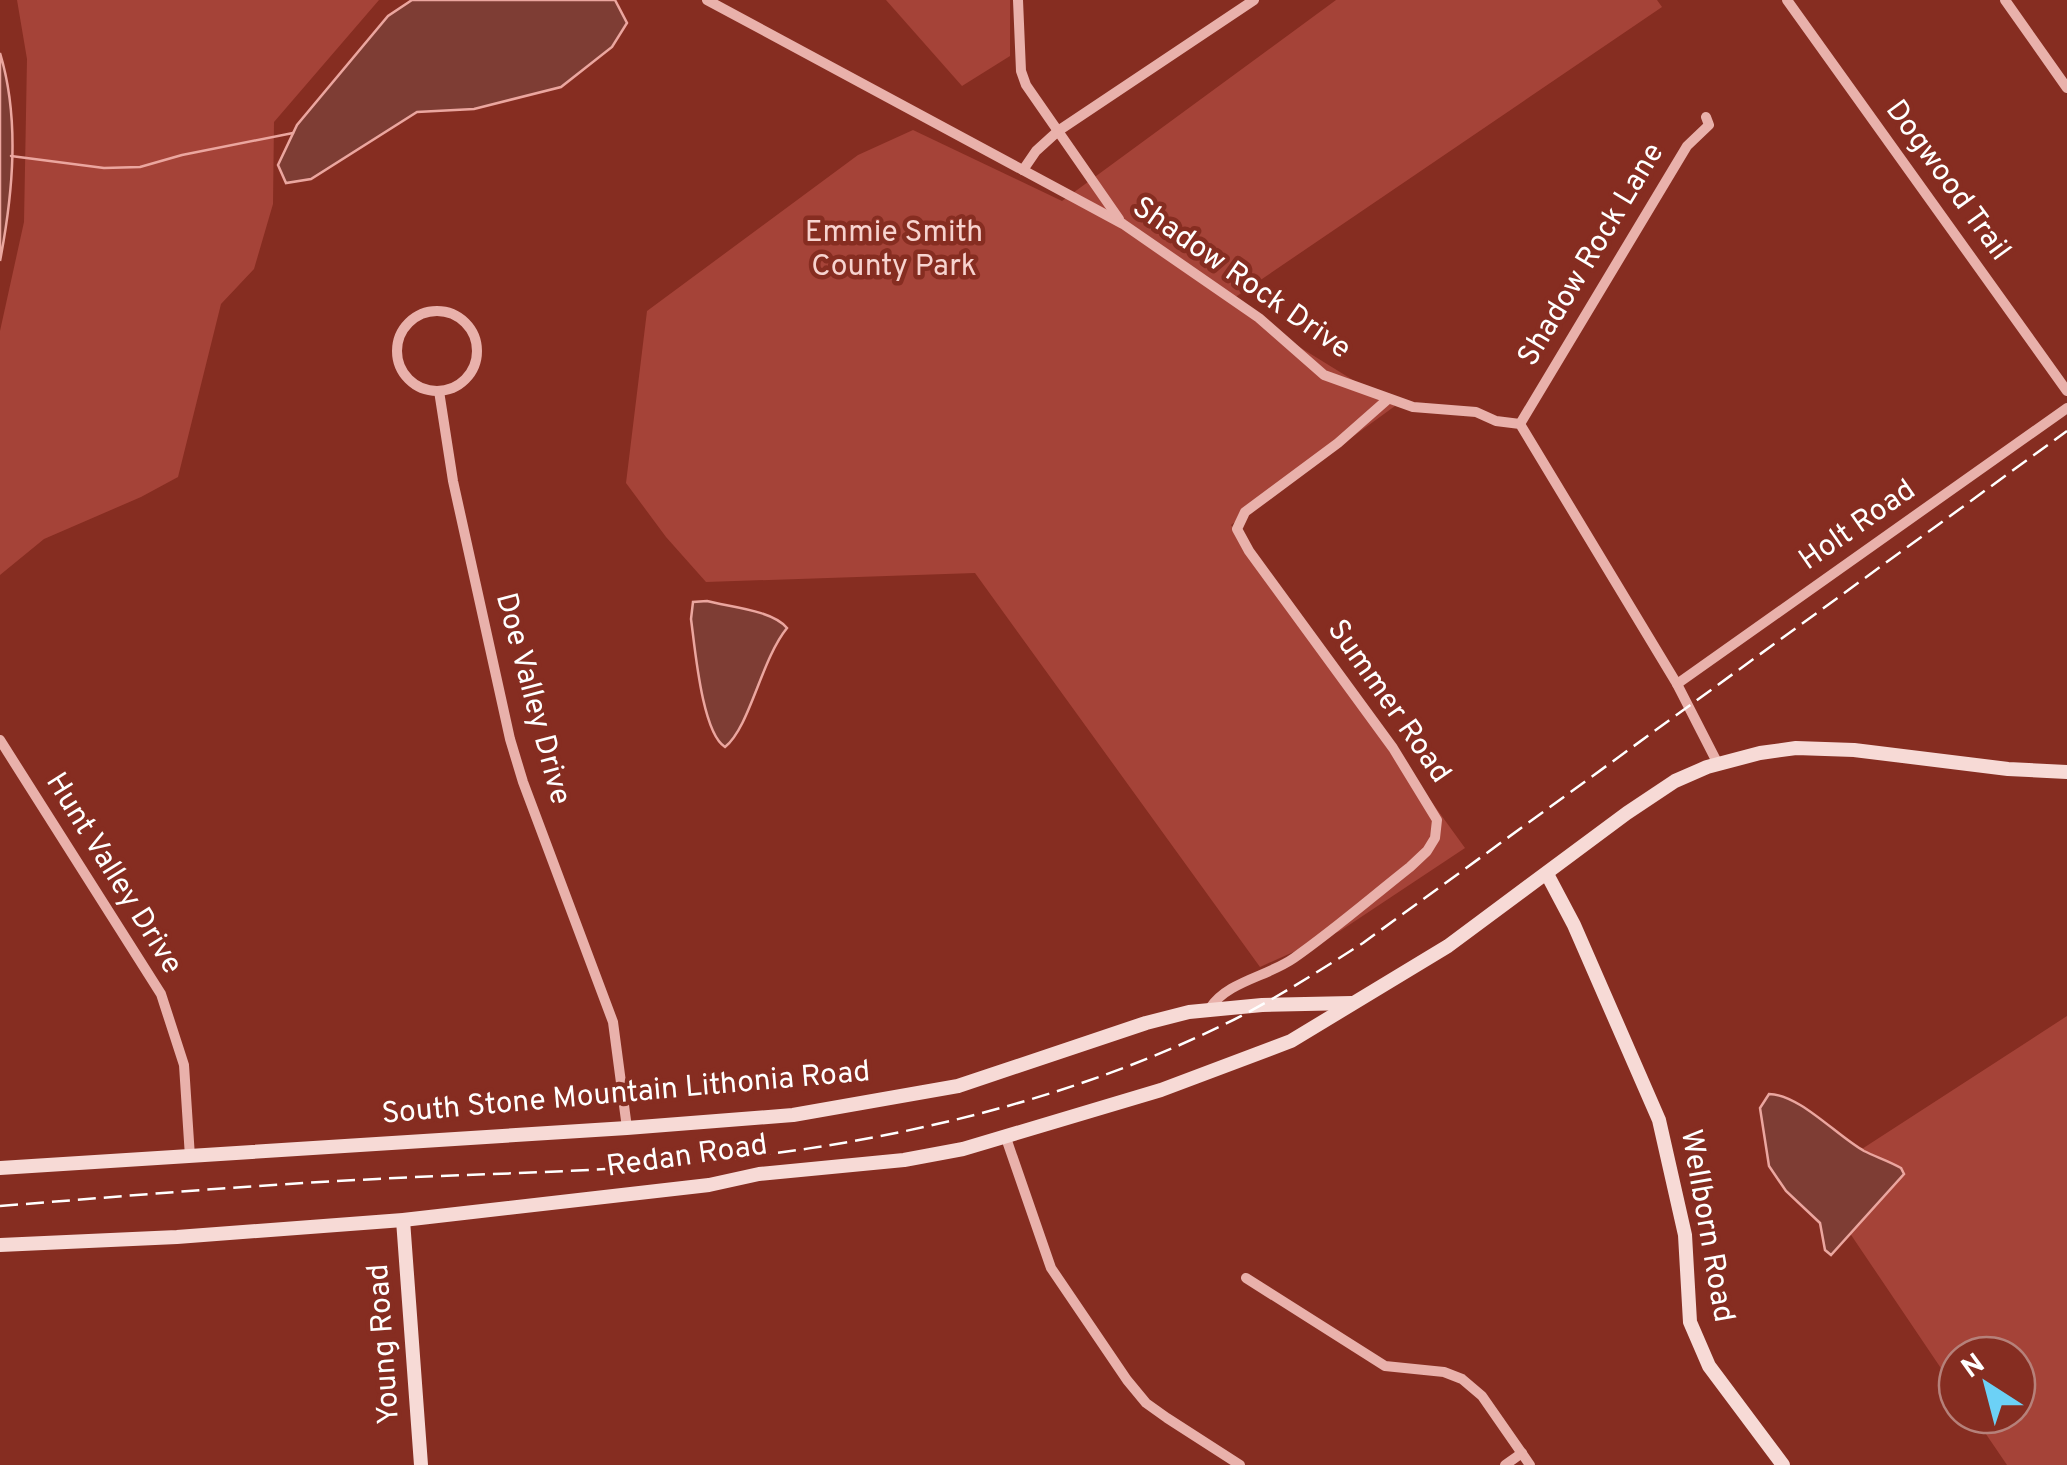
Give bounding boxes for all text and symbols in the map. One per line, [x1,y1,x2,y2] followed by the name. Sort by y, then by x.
[1876,93,2018,269] street label: Dogwood Trail
[1511,137,1673,373] street label: Shadow Rock Lane
[1125,190,1357,368] street label: Shadow Rock Drive
[805,215,983,286] park label: Emmie Smith County Park
[1793,473,1923,579] street label: Holt Road
[486,589,578,809] street label: Doe Valley Drive
[1318,613,1458,791] street label: Summer Road
[36,767,190,981] street label: Hunt Valley Drive
[380,1054,872,1134] street label: South Stone Mountain Lithonia Road
[604,1127,770,1187] street label: Redan Road
[1671,1127,1741,1325] street label: Wellborn Road
[361,1262,409,1426] street label: Young Road
[1937,1335,2037,1435] north arrow
[1955,1347,1993,1388] text: N

